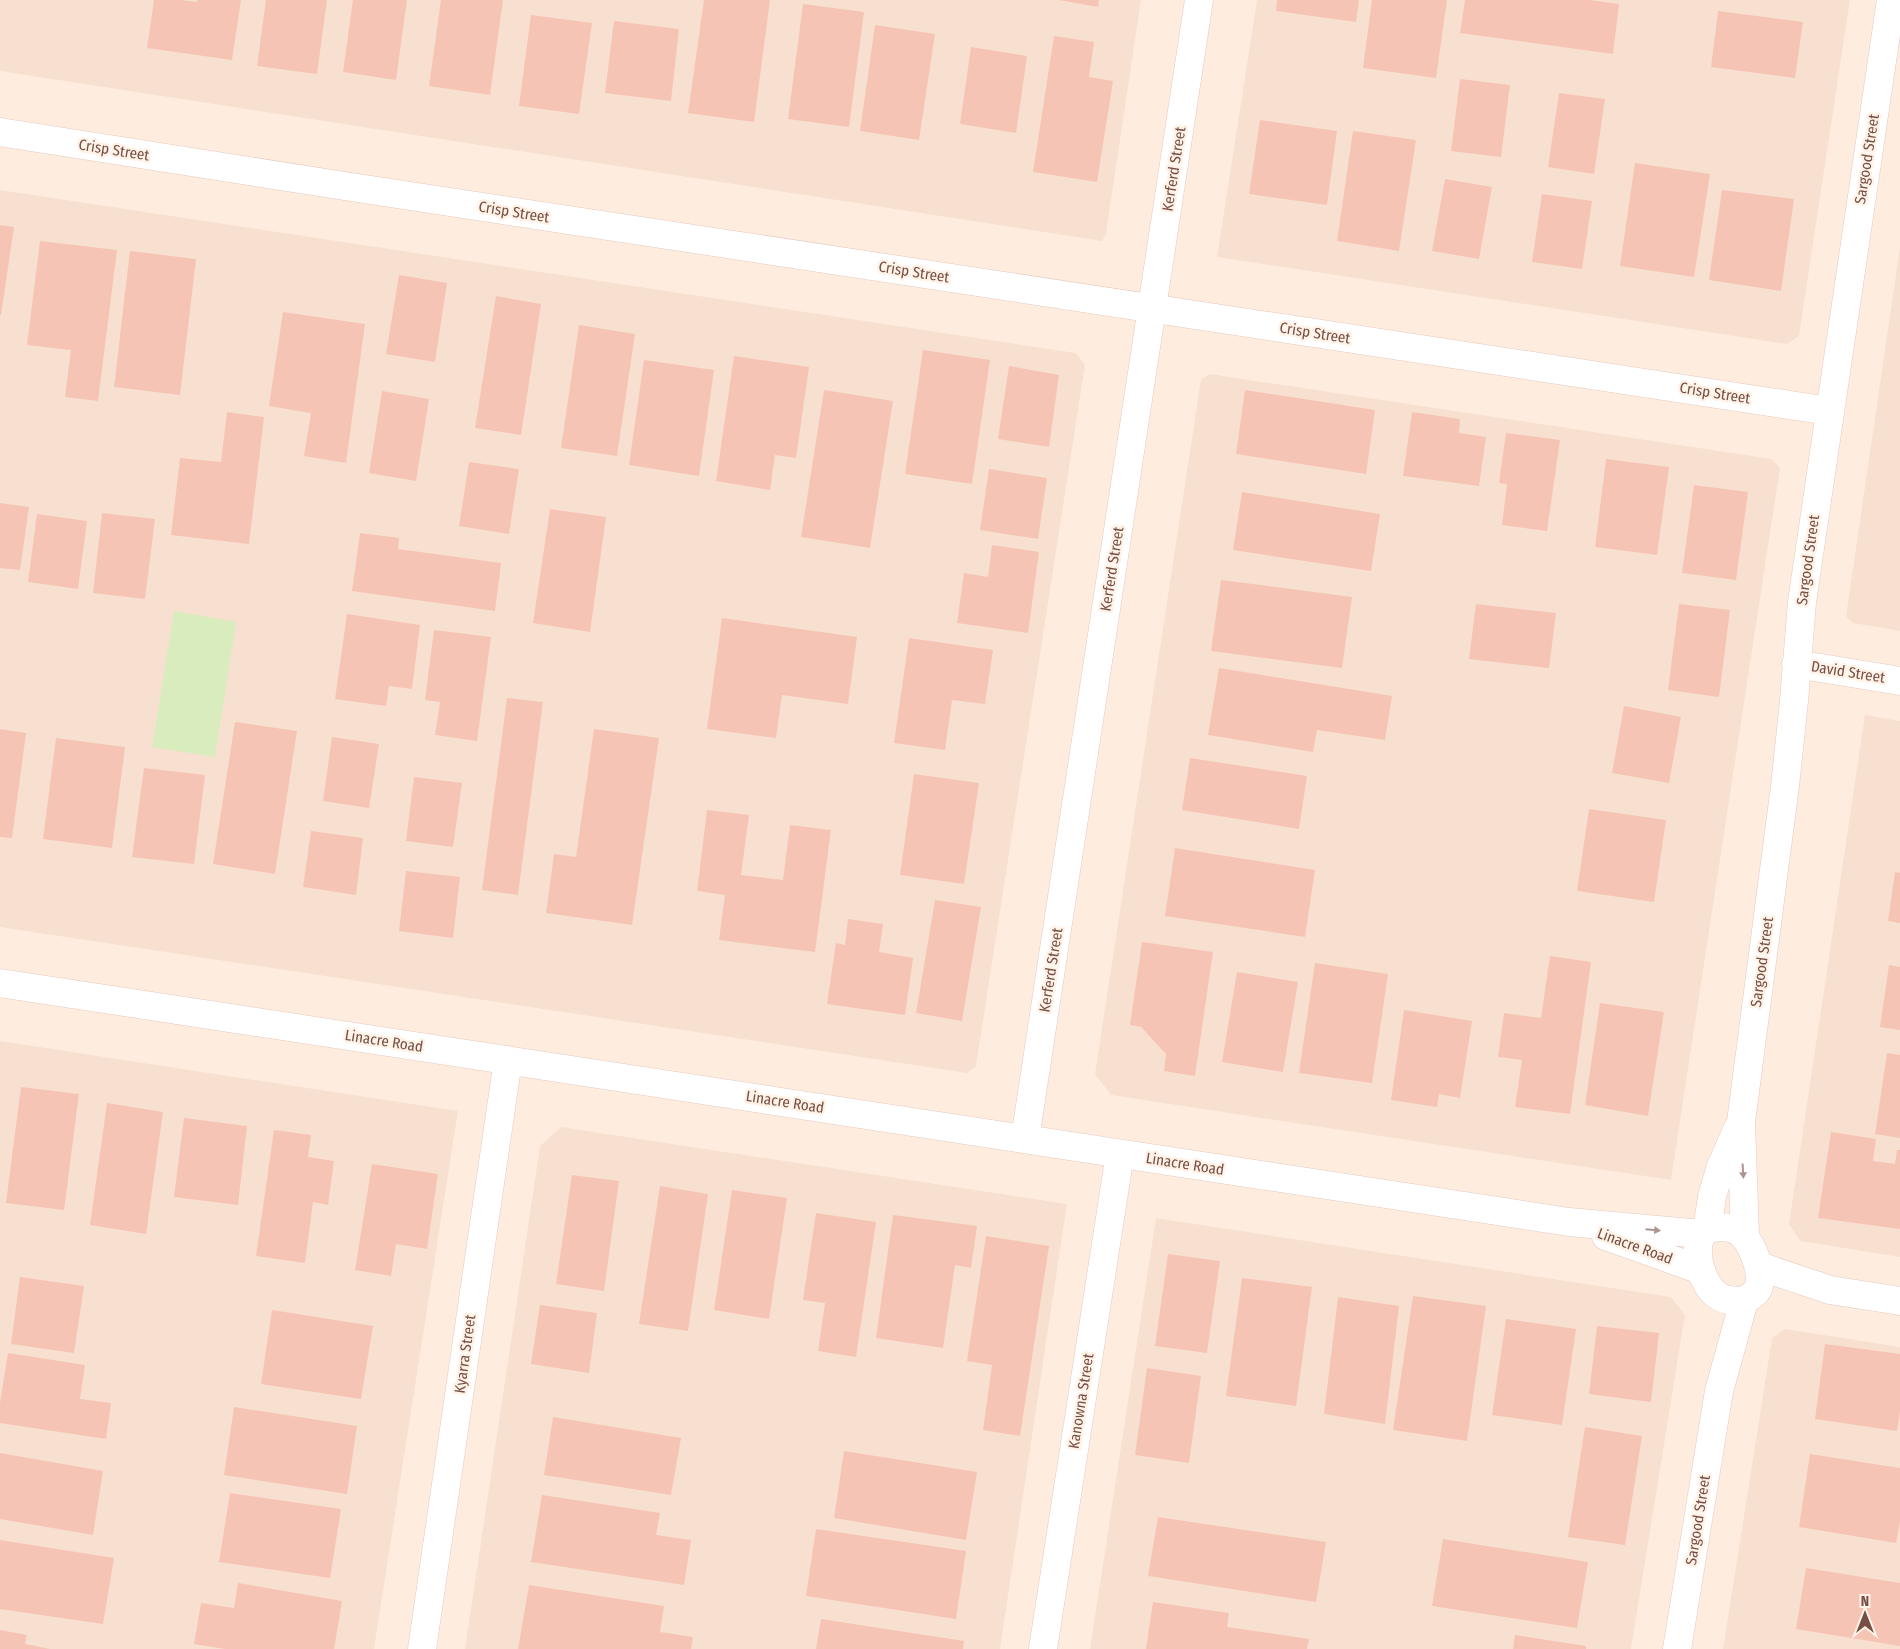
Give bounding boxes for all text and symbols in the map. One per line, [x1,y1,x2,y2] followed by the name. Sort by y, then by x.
[1851,113,1883,205] street label: Sargood Street
[1158,125,1190,213] street label: Kerferd Street
[77,136,151,164] street label: Crisp Street
[477,198,551,226] street label: Crisp Street
[877,258,951,286] street label: Crisp Street
[1278,319,1352,347] street label: Crisp Street
[1678,379,1752,407] street label: Crisp Street
[1793,514,1823,606] street label: Sargood Street
[1096,525,1128,613] street label: Kerferd Street
[1810,657,1886,687] street label: David Street
[1747,916,1777,1008] street label: Sargood Street
[1035,926,1067,1014] street label: Kerferd Street
[344,1026,424,1056] street label: Linacre Road
[745,1087,825,1117] street label: Linacre Road
[1145,1149,1225,1179] street label: Linacre Road
[1739,1163,1747,1179] one-way arrow
[1595,1224,1675,1268] street label: Linacre Road
[1645,1226,1661,1234] one-way arrow
[451,1313,479,1395] street label: Kyarra Street
[1065,1352,1097,1450] street label: Kanowna Street
[1682,1474,1714,1566] street label: Sargood Street
[1840,1589,1890,1639] north arrow
[1861,1593,1869,1610] text: N

